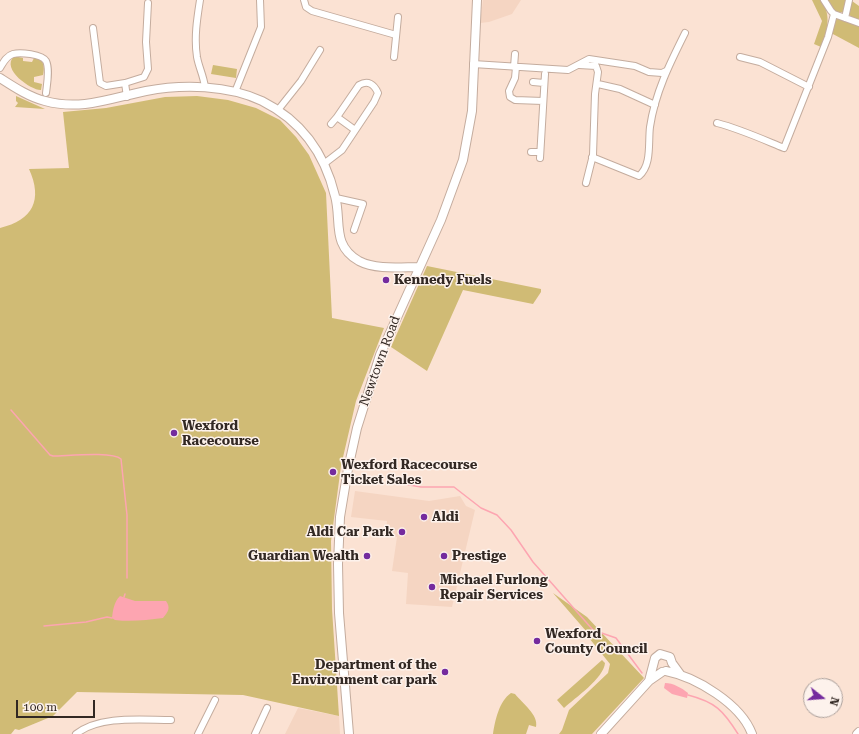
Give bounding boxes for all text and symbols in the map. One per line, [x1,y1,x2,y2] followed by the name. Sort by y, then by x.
[394,272,492,288] place label: Kennedy Fuels
[381,275,391,285] marker: Kennedy Fuels
[356,314,404,408] street label: Newtown Road
[182,418,259,449] place label: Wexford Racecourse
[169,428,179,438] marker: Wexford Racecourse
[341,457,477,488] place label: Wexford Racecourse Ticket Sales
[328,467,338,477] marker: Wexford Racecourse Ticket Sales
[432,509,459,525] place label: Aldi
[419,512,429,522] marker: Aldi
[307,524,394,540] place label: Aldi Car Park
[397,527,407,537] marker: Aldi Car Park
[248,548,359,564] place label: Guardian Wealth
[452,548,506,564] place label: Prestige
[362,551,372,561] marker: Guardian Wealth
[439,551,449,561] marker: Prestige
[440,572,548,603] place label: Michael Furlong Repair Services
[427,582,437,592] marker: Michael Furlong Repair Services
[545,626,647,657] place label: Wexford County Council
[532,636,542,646] marker: Wexford County Council
[292,657,437,688] place label: Department of the Environment car park
[440,667,450,677] marker: Department of the Environment car park
[803,678,843,718] north arrow
[18,692,97,718] scale bar
[827,695,841,707] text: N
[23,700,57,714] text: 100 m

